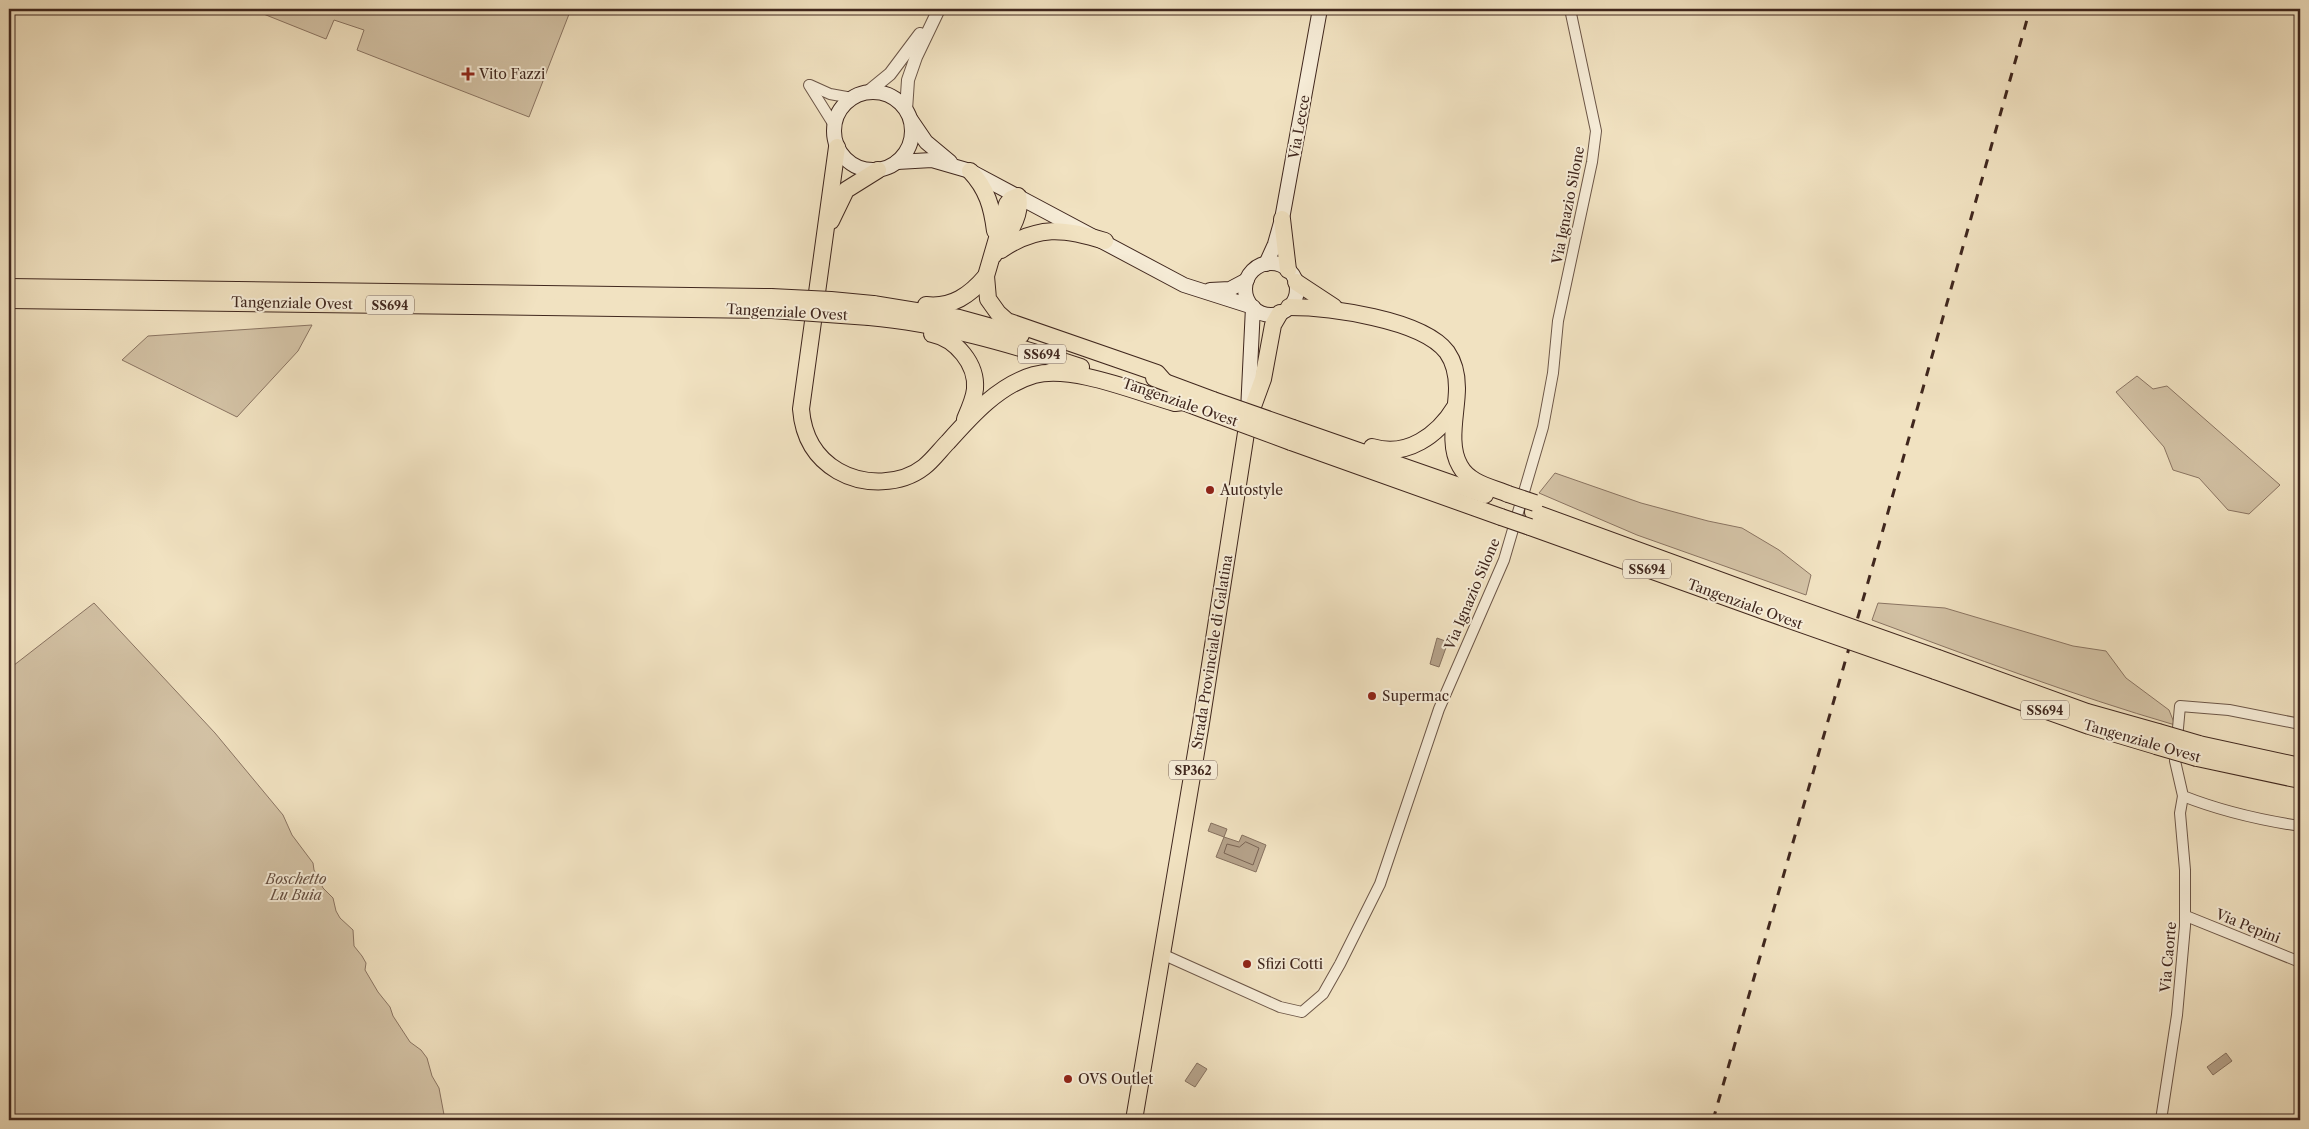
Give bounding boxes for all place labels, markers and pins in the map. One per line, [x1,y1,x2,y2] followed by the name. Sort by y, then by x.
[478,65,545,83] place label: Vito Fazzi
[461,67,475,81] marker: Vito Fazzi
[1219,481,1283,499] place label: Autostyle
[1204,484,1216,496] marker: Autostyle
[1382,687,1449,705] place label: Supermac
[1366,690,1378,702] marker: Supermac
[1257,955,1323,973] place label: Sfizi Cotti
[1241,958,1253,970] marker: Sfizi Cotti
[1078,1070,1153,1088] place label: OVS Outlet
[1062,1073,1074,1085] marker: OVS Outlet

